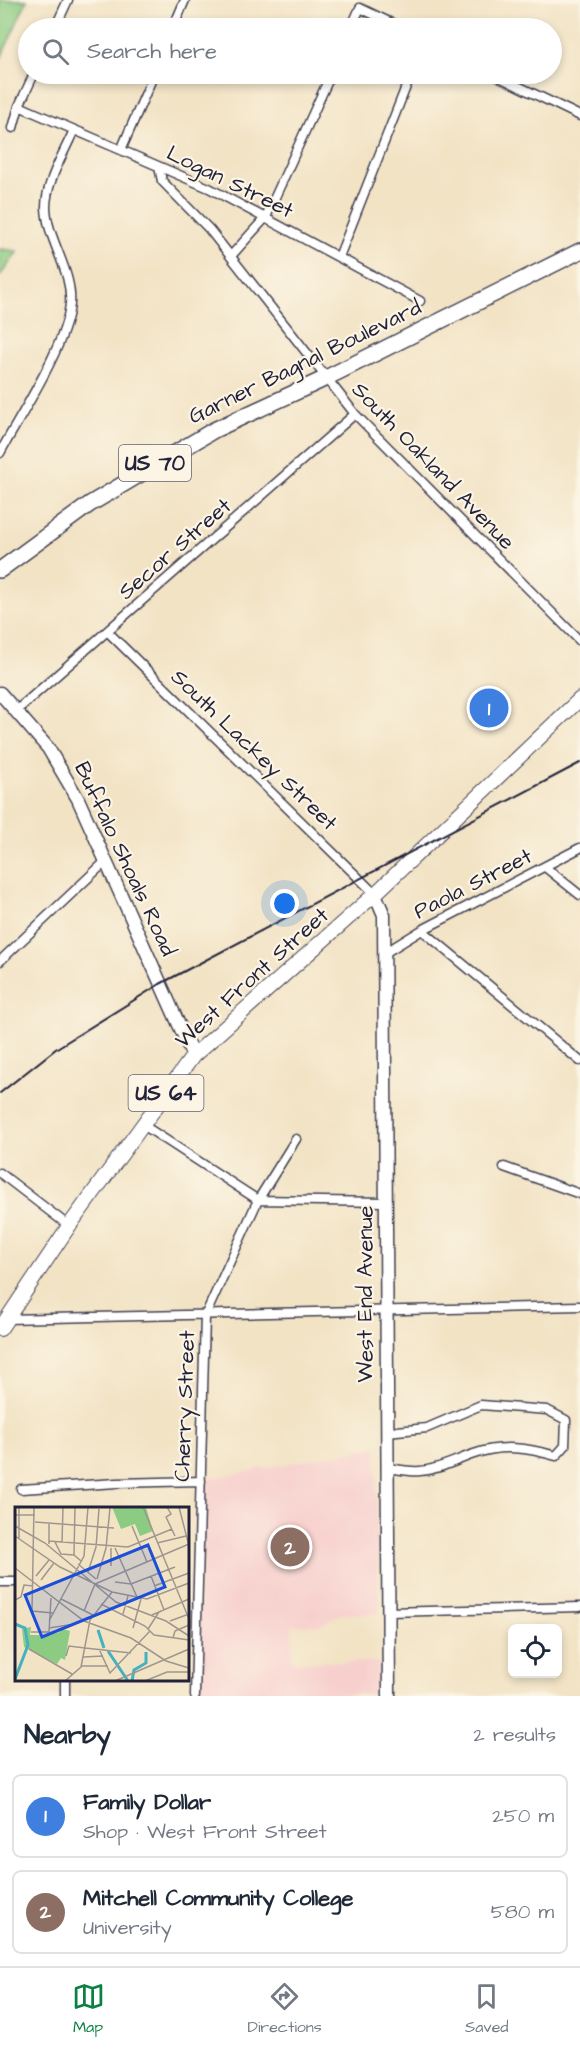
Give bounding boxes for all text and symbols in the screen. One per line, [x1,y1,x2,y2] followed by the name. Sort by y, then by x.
[18,18,562,84] search box
[39,35,72,68] icon: search
[87,36,217,67] text: Search here
[161,138,299,227] street label: Logan Street
[183,292,427,433] street label: Garner Bagnal Boulevard
[344,375,522,557] street label: South Oakland Avenue
[119,445,191,481] road number: US 70
[112,491,239,607] street label: Secor Street
[163,662,344,839] street label: South Lackey Street
[470,686,508,730] pin: 1
[66,757,184,961] street label: Buffalo Shoals Road
[409,841,538,927] street label: Paola Street
[270,889,299,918] your location
[168,900,336,1056] street label: West Front Street
[128,1075,204,1111] road number: US 64
[350,1205,381,1382] street label: West End Avenue
[167,1330,204,1482] street label: Cherry Street
[15,1507,189,1681] inset map
[270,1524,310,1570] pin: 2
[508,1624,562,1678] map controls
[508,1624,562,1678] button: locate
[24,1717,111,1753] text: Nearby
[473,1721,556,1749] text: 2 results
[83,1787,211,1818] text: Family Dollar
[44,1802,47,1830] text: 1
[492,1802,554,1830] text: 250 m
[83,1818,327,1846] text: Shop · West Front Street
[83,1883,353,1914] text: Mitchell Community College
[40,1898,51,1926] text: 2
[491,1898,554,1926] text: 580 m
[83,1914,172,1942] text: University
[72,1980,105,2038] tab: Map
[248,1980,322,2038] tab: Directions
[465,1980,508,2038] tab: Saved

